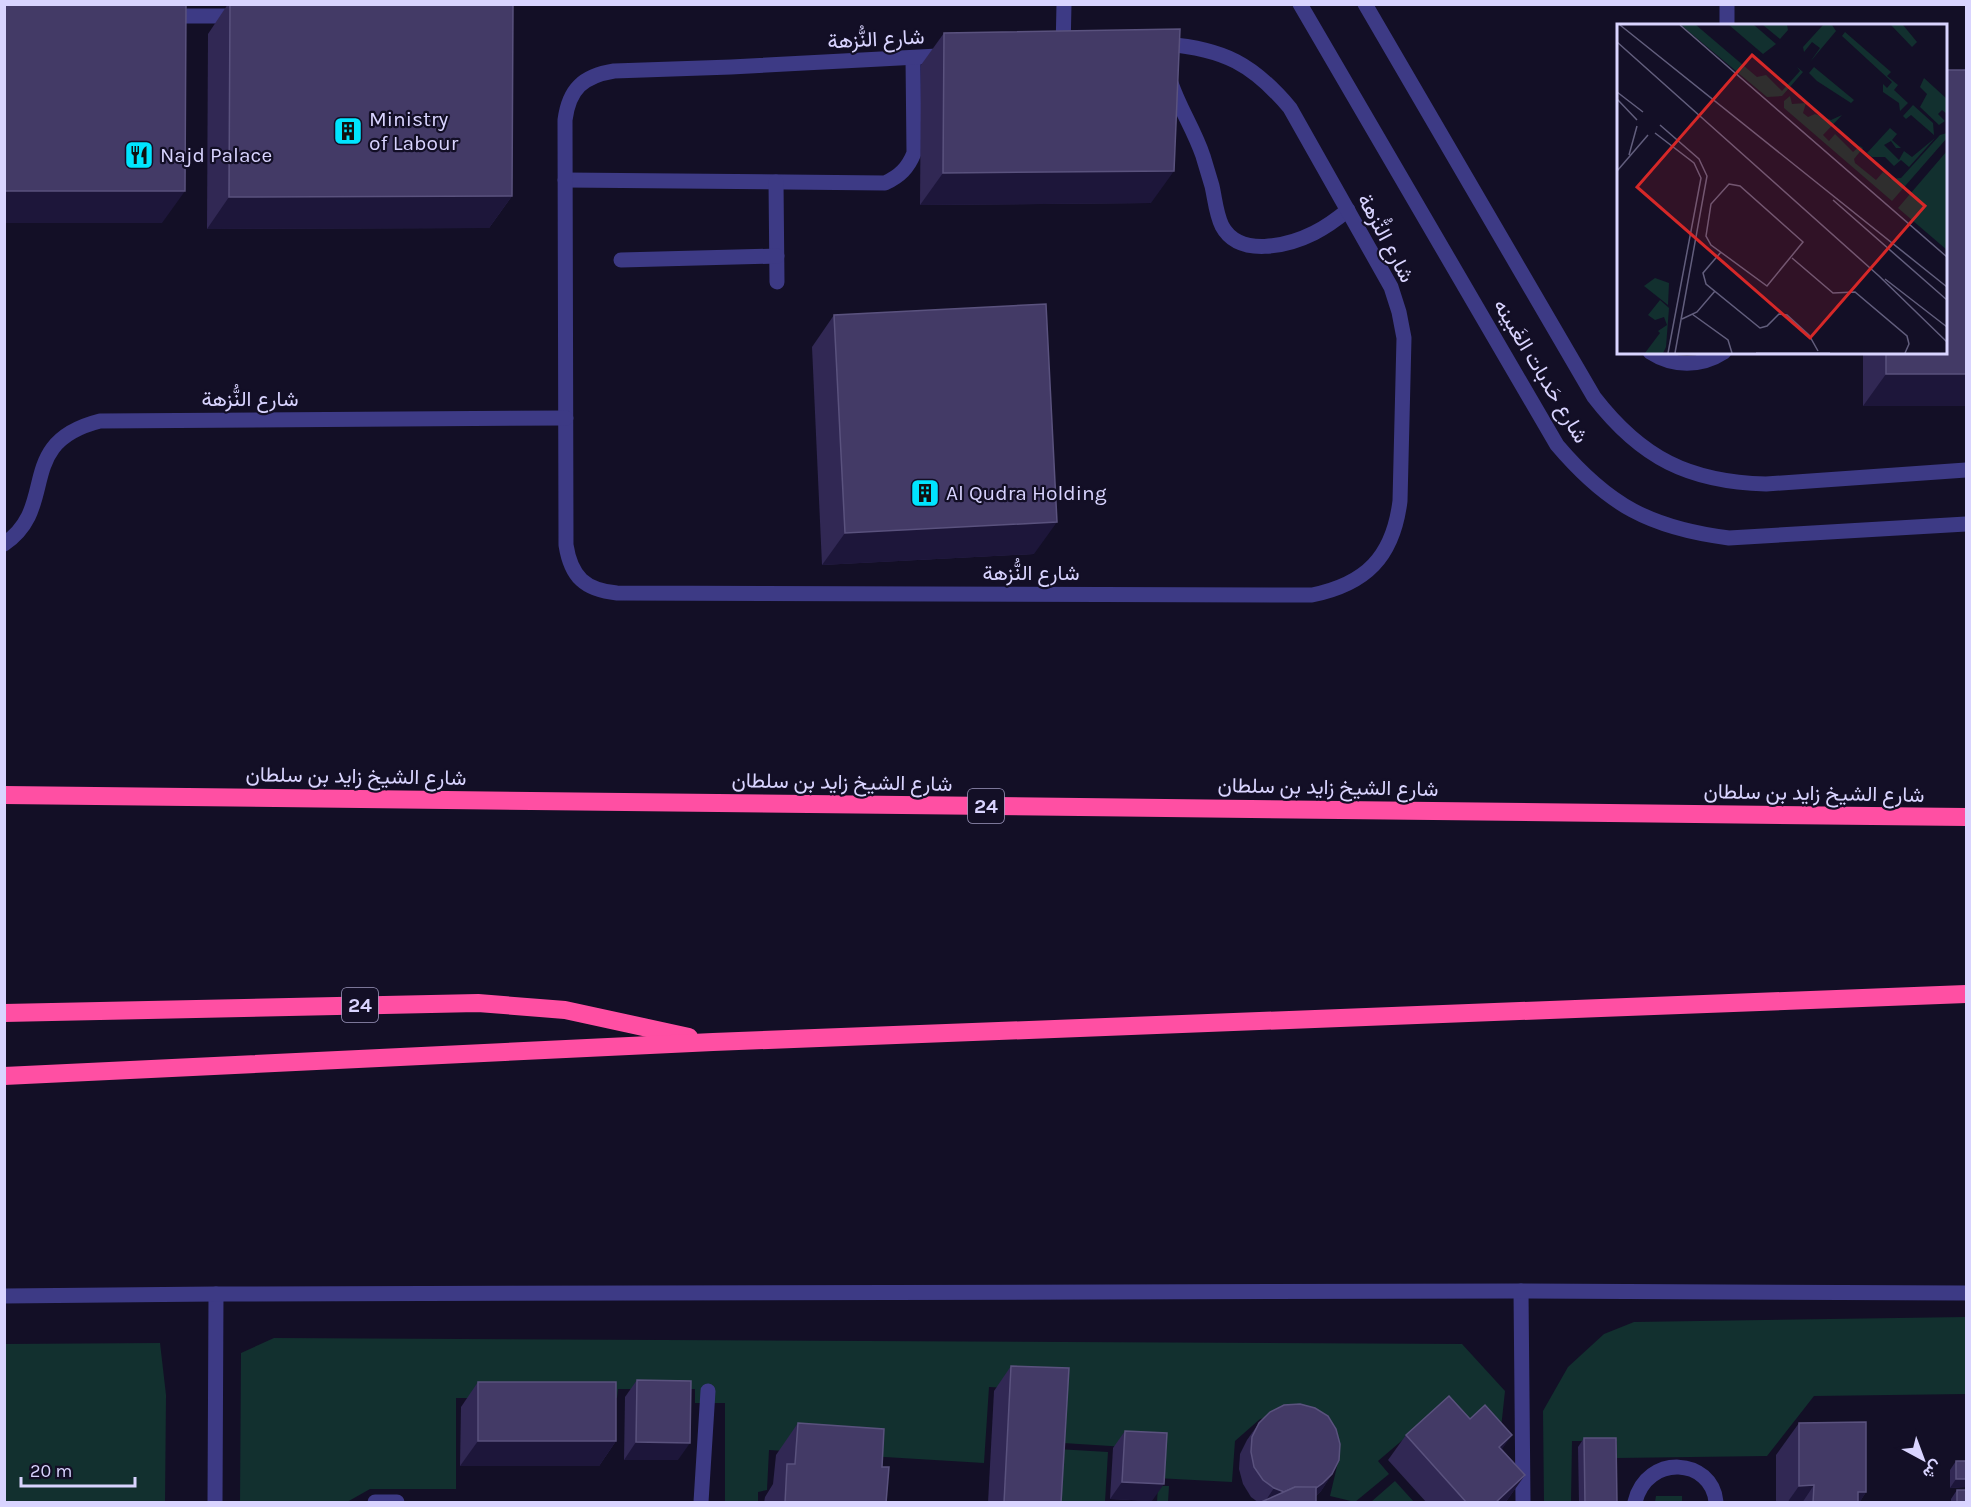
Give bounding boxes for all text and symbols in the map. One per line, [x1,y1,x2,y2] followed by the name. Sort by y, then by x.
[827,22,925,56] street label: شارع النُّزهة
[1617,24,1947,354] inset map
[369,107,459,155] place label: Ministry of Labour
[332,115,364,147] building icon: Ministry of Labour
[123,139,155,171] restaurant icon: Najd Palace
[160,143,272,167] place label: Najd Palace
[1351,188,1422,287] street label: شارع النُّزهة
[1487,295,1593,448] street label: شارع حَدبات الغَبينه
[201,384,299,413] street label: شارع النُّزهة
[909,477,941,509] building icon: Al Qudra Holding
[946,481,1107,505] place label: Al Qudra Holding
[982,558,1080,587] street label: شارع النُّزهة
[245,762,467,792] street label: شارع الشيخ زايد بن سلطان
[731,768,953,798] street label: شارع الشيخ زايد بن سلطان
[1217,773,1439,803] street label: شارع الشيخ زايد بن سلطان
[1703,779,1925,809] street label: شارع الشيخ زايد بن سلطان
[968,789,1004,823] road number: 24
[342,988,378,1022] road number: 24
[1893,1429,1953,1489] north arrow
[21,1450,135,1488] scale bar
[1919,1456,1946,1483] text: ش
[30,1460,72,1482] text: 20 m

